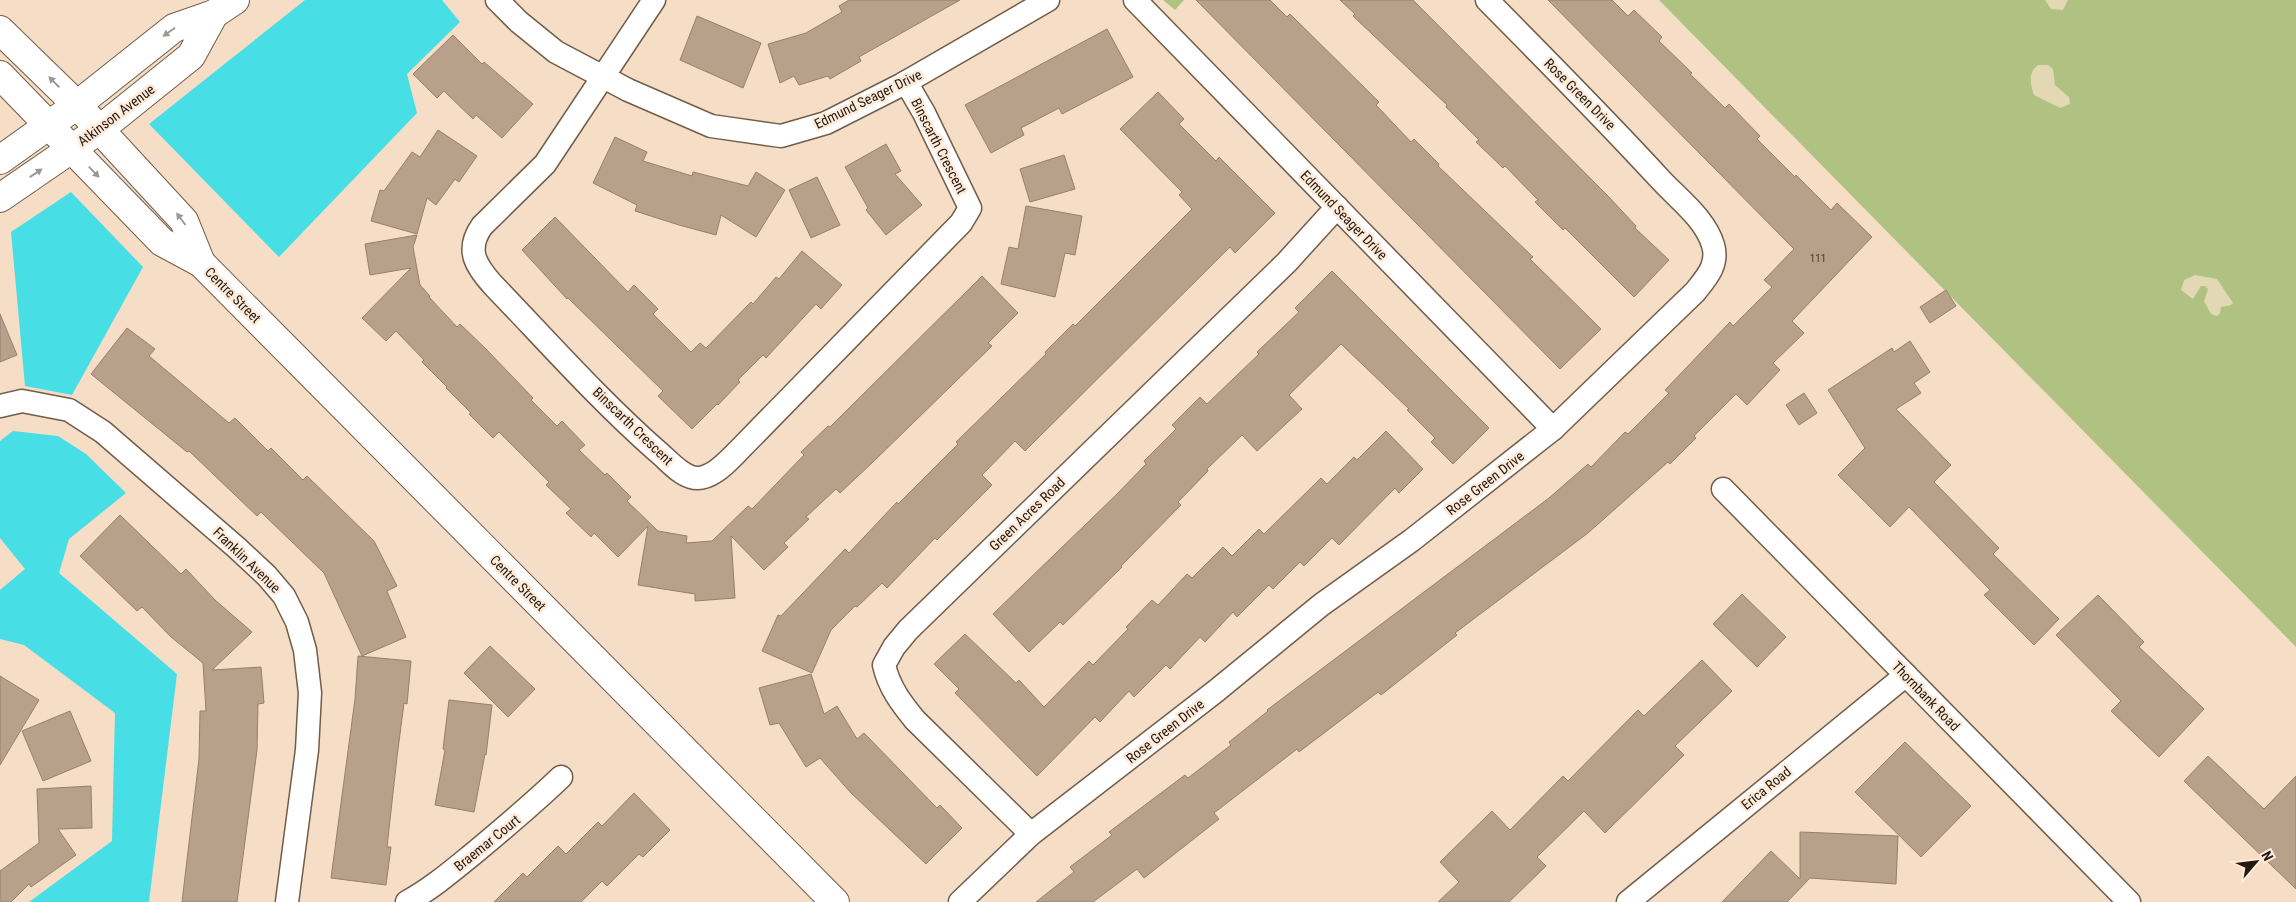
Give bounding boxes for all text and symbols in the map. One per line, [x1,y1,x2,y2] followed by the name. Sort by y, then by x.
[162,27,176,37] one-way arrow
[1541,55,1619,133] street label: Rose Green Drive
[812,66,925,132] street label: Edmund Seager Drive
[48,76,60,88] one-way arrow
[74,81,158,149] street label: Atkinson Avenue
[908,96,970,196] street label: Binscarth Crescent
[88,166,100,178] one-way arrow
[1297,167,1391,263] street label: Edmund Seager Drive
[29,168,43,178] one-way arrow
[175,213,186,226] one-way arrow
[1810,252,1826,265] house number: 111
[202,264,264,326] street label: Centre Street
[590,384,676,468] street label: Binscarth Crescent
[1443,447,1527,518] street label: Rose Green Drive
[986,474,1068,554] street label: Green Acres Road
[210,524,284,596] street label: Franklin Avenue
[487,552,549,614] street label: Centre Street
[1889,658,1963,734] street label: Thornbank Road
[1123,695,1207,766] street label: Rose Green Drive
[1738,763,1794,813] street label: Erica Road
[451,812,523,874] street label: Braemar Court
[2231,837,2281,887] north arrow
[2258,848,2277,863] text: N

